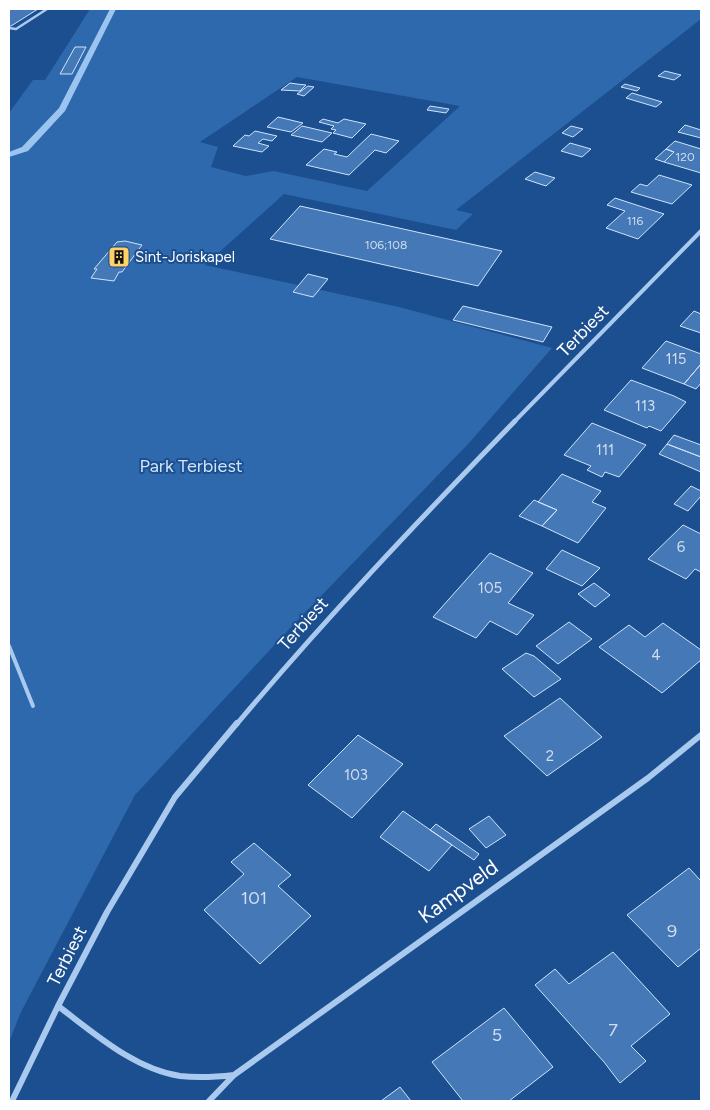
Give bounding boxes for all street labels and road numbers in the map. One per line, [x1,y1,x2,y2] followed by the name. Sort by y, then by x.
[553,300,613,362] street label: Terbiest
[273,593,333,655] street label: Terbiest
[413,854,503,928] street label: Kampveld
[43,922,92,990] street label: Terbiest

